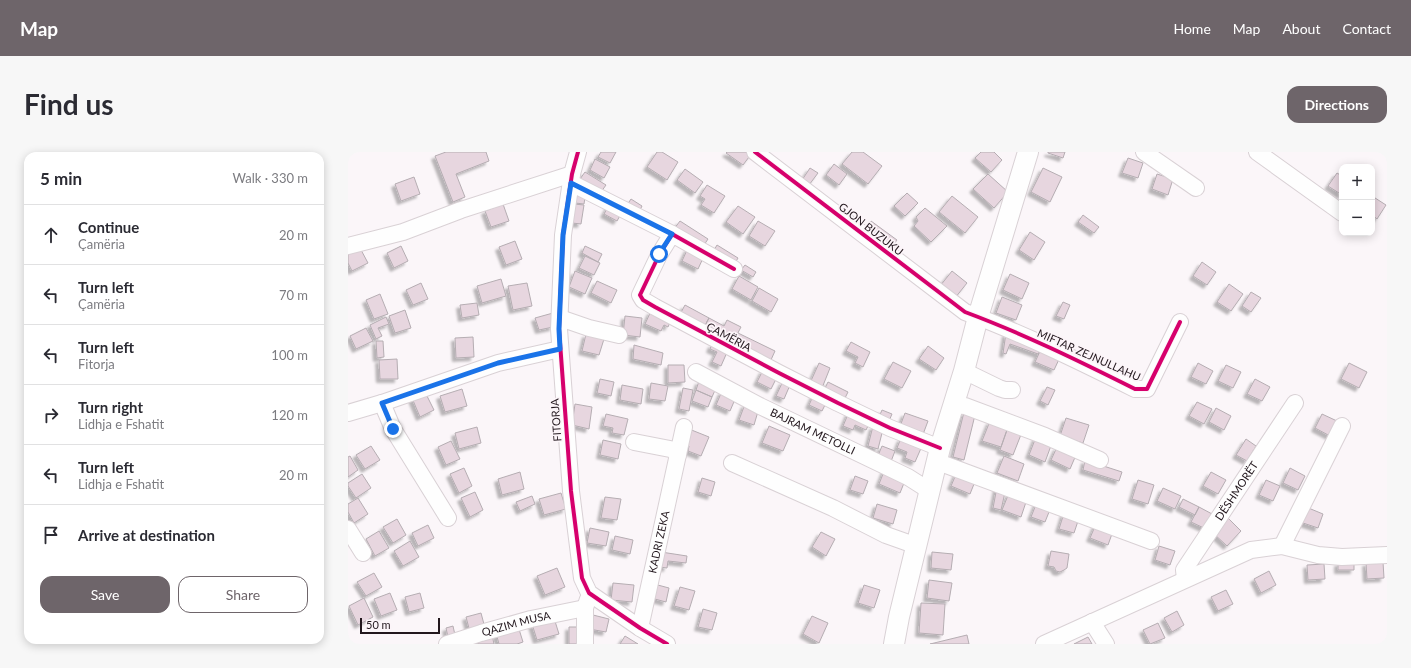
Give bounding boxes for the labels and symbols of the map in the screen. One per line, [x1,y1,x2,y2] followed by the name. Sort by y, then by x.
[837,199,906,258] street label: GJON BUZUKU
[650,245,668,263] route start
[705,319,754,354] street label: ÇAMËRIA
[1036,326,1143,383] street label: MIFTAR ZEJNULLAHU
[547,398,563,442] street label: FITORJA
[768,405,857,457] street label: BAJRAM METOLLI
[384,420,402,438] route end
[1212,458,1261,523] street label: DËSHMORËT
[645,509,672,574] street label: KADRI ZEKA
[480,608,552,638] street label: QAZIM MUSA
[360,616,440,635] scale bar

